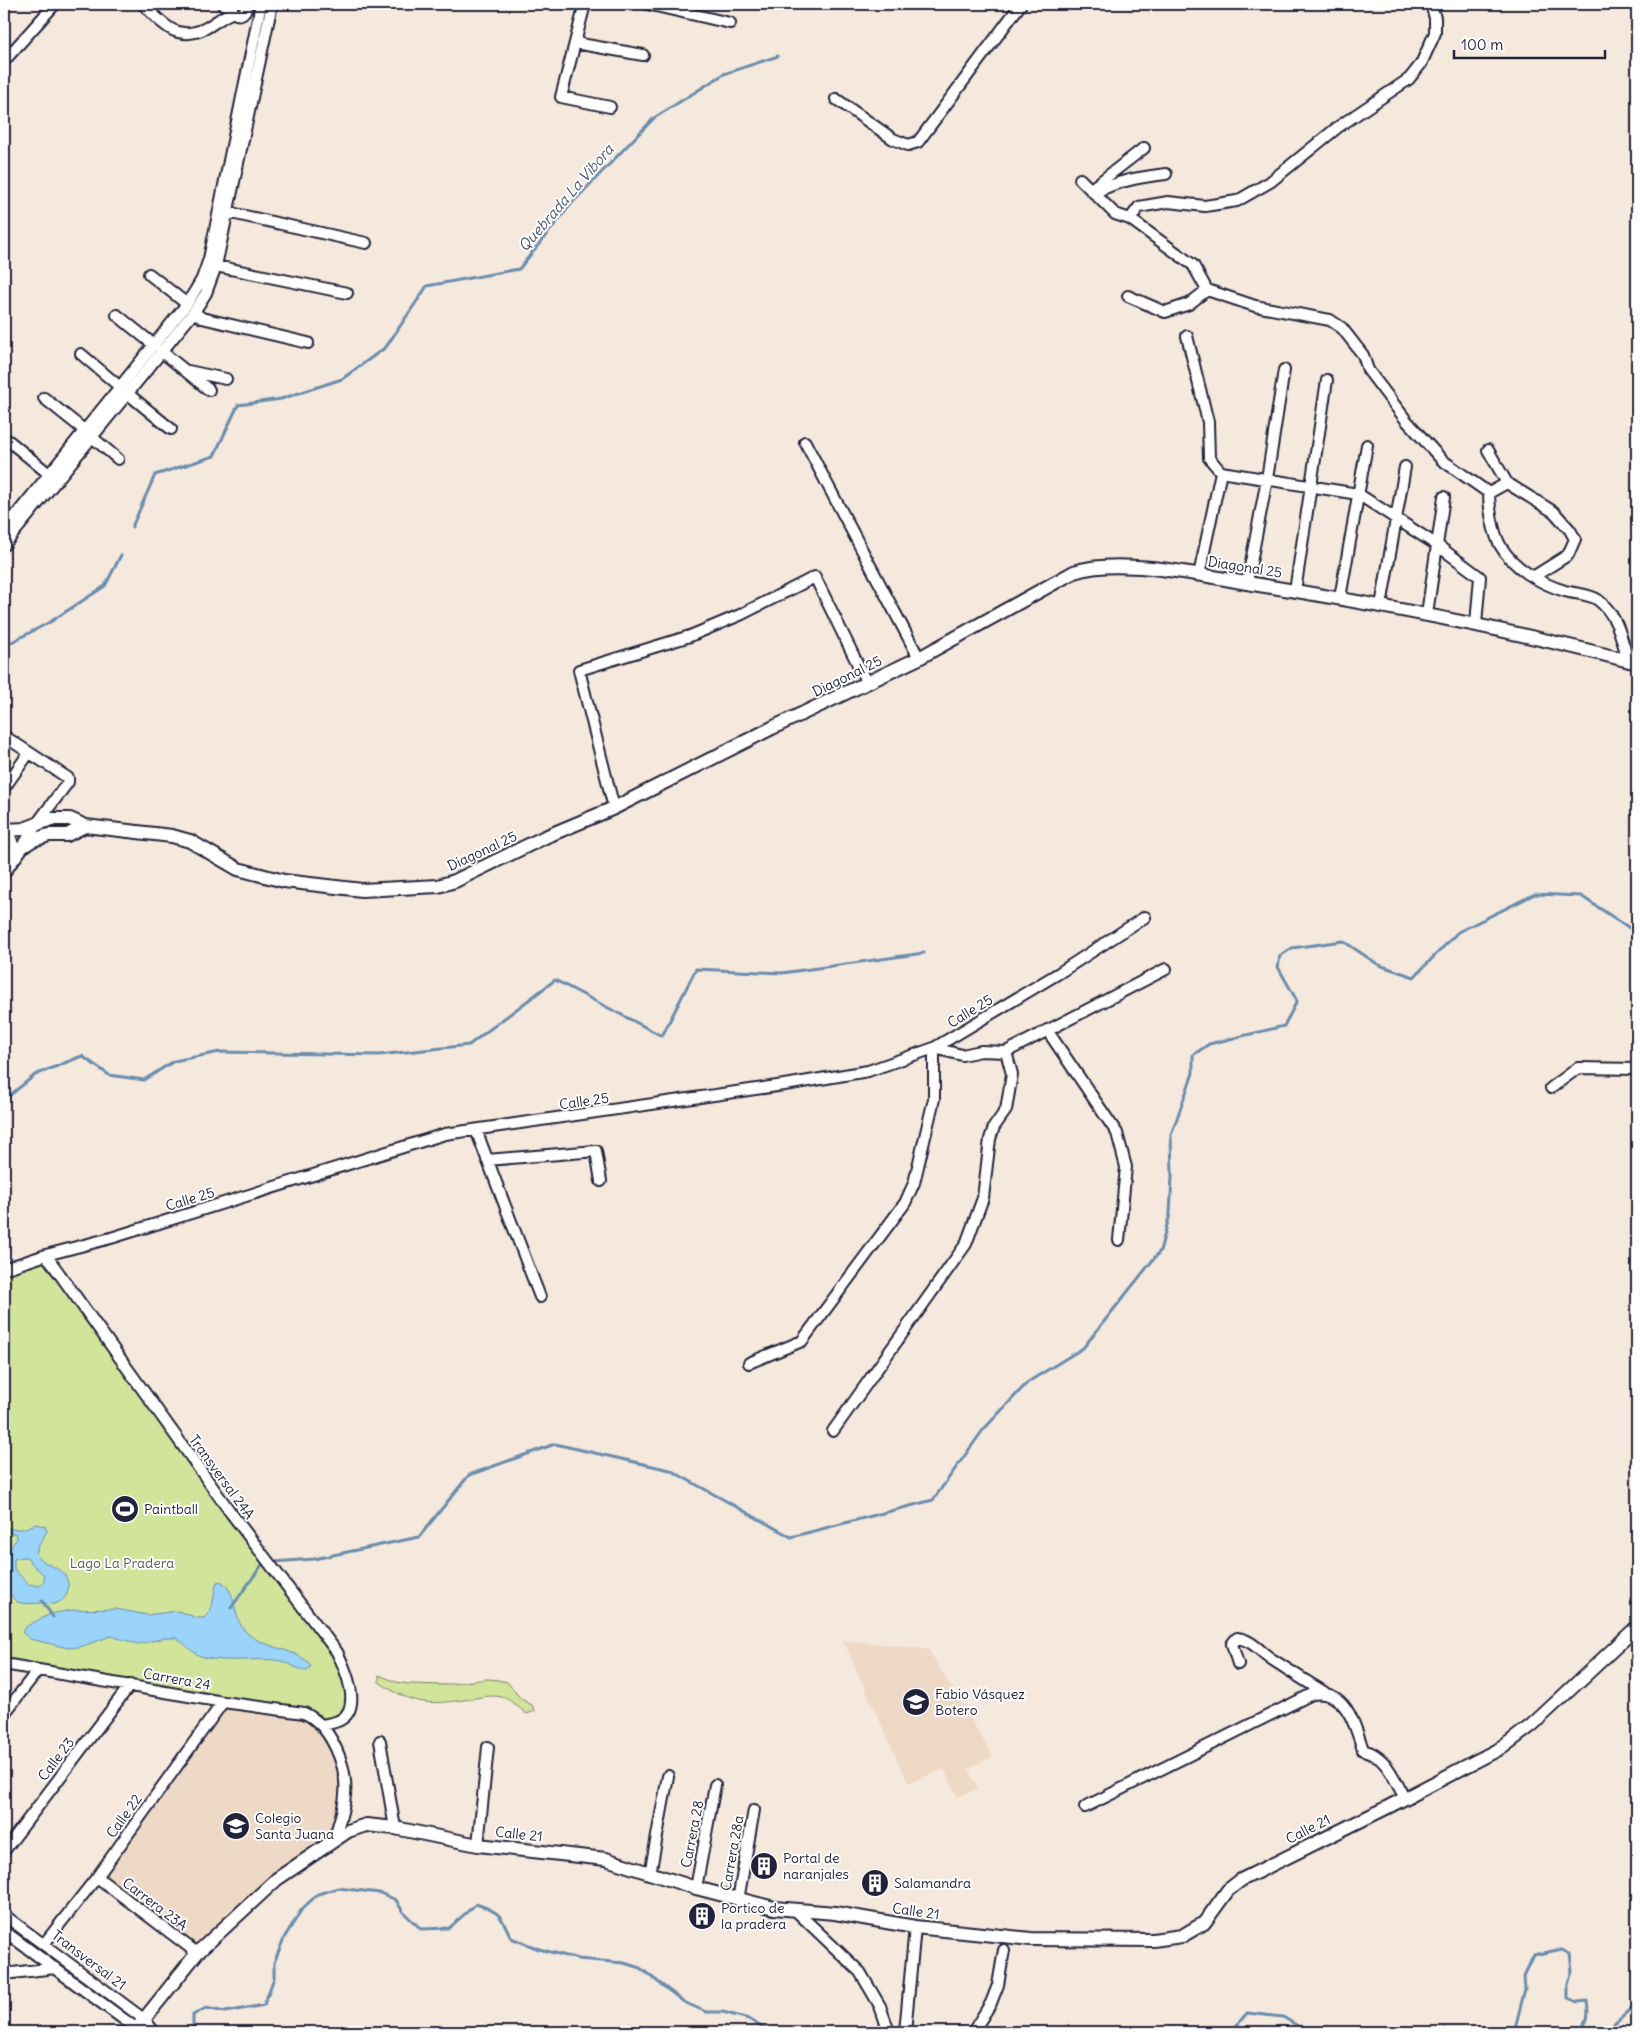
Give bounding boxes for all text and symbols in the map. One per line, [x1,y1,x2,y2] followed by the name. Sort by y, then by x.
[1454,28,1605,60] scale bar
[1461,35,1503,54] text: 100 m
[514,139,618,255] water label: Quebrada La Vibora
[1207,552,1283,582] street label: Diagonal 25
[809,651,885,701] street label: Diagonal 25
[444,827,520,875] street label: Diagonal 25
[944,990,996,1032] street label: Calle 25
[558,1089,610,1113] street label: Calle 25
[163,1183,217,1215] street label: Calle 25
[185,1431,259,1523] street label: Transversal 24A
[110,1494,140,1524] sports icon: Paintball
[144,1500,198,1518] place label: Paintball
[70,1554,174,1572] park label: Lago La Pradera
[142,1664,212,1694] street label: Carrera 24
[935,1685,1025,1719] place label: Fabio Vásquez Botero
[901,1687,931,1717] school or university icon: Fabio Vásquez Botero
[34,1734,78,1784] street label: Calle 23
[102,1790,146,1841] street label: Calle 22
[677,1799,707,1869] street label: Carrera 28
[255,1809,334,1843] place label: Colegio Santa Juana
[1283,1810,1333,1848] street label: Calle 21
[221,1811,251,1841] school or university icon: Colegio Santa Juana
[717,1814,747,1892] street label: Carrera 28a
[494,1823,544,1845] street label: Calle 21
[783,1849,849,1883] place label: Portal de naranjales
[749,1851,779,1881] building icon: Portal de naranjales
[860,1868,890,1898] building icon: Salamandra
[119,1874,191,1934] street label: Carrera 23A
[894,1874,971,1892] place label: Salamandra
[721,1899,786,1933] place label: Portico de la pradera
[891,1899,941,1923] street label: Calle 21
[687,1901,717,1931] building icon: Portico de la pradera
[48,1926,130,1994] street label: Transversal 21

